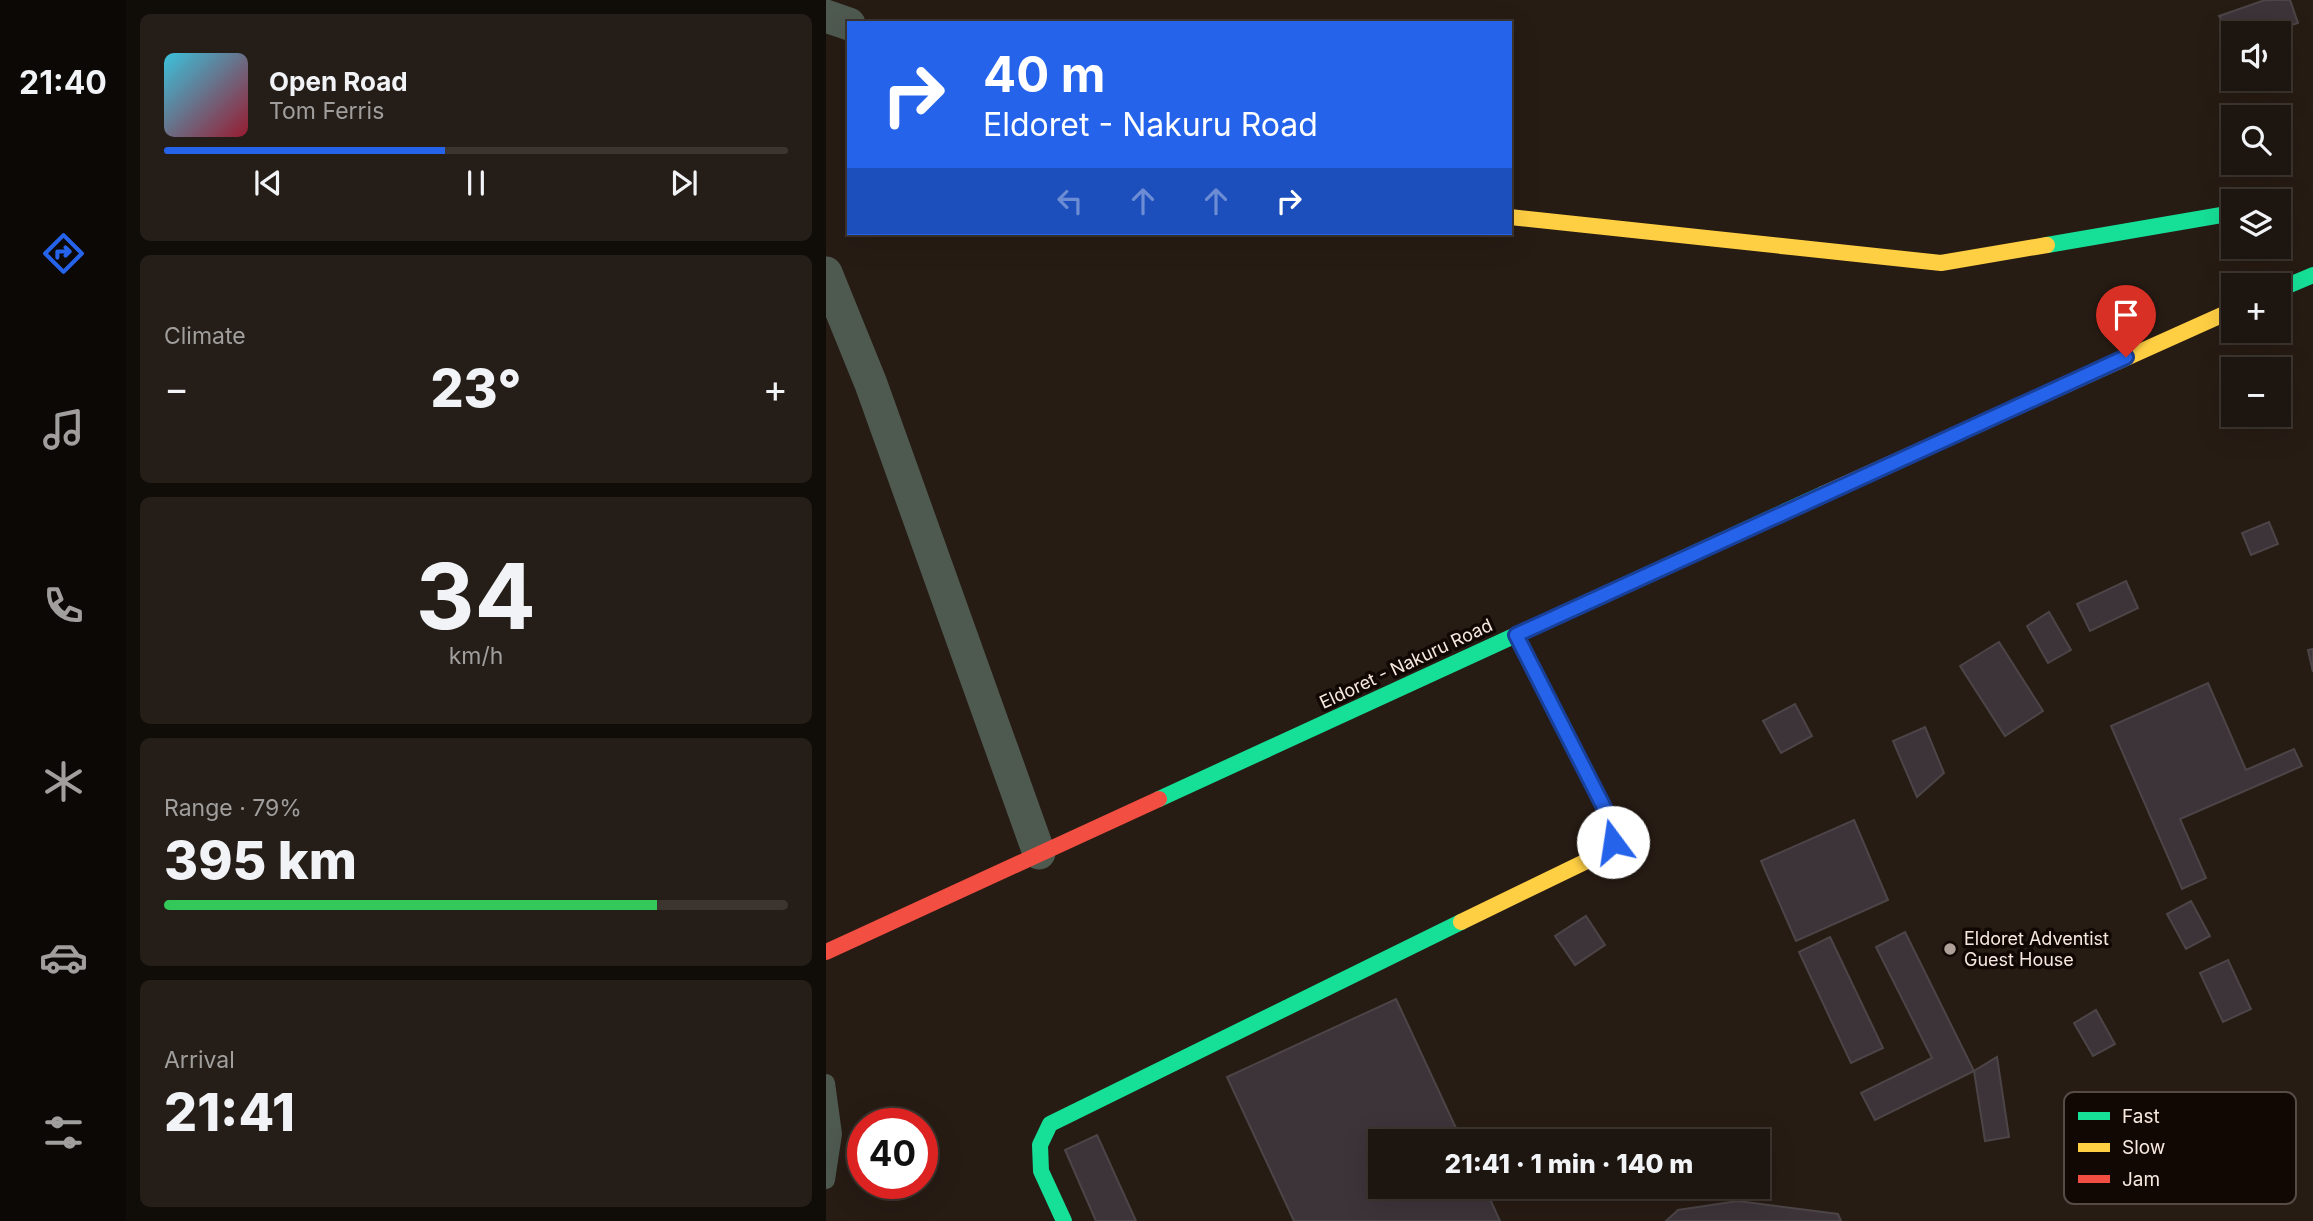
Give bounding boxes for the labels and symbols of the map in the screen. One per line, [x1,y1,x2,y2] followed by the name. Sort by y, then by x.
[2096,285,2156,357] pin
[1316,614,1496,713] street label: Eldoret - Nakuru Road
[1576,805,1650,879] position arrow
[1964,928,2109,970] place label: Eldoret Adventist Guest House
[1942,941,1958,957] marker: Eldoret Adventist Guest House
[2064,1092,2296,1204] legend
[2122,1105,2160,1128] text: Fast
[847,1108,938,1199] speed limit sign: 40
[2122,1136,2165,1159] text: Slow
[2122,1168,2160,1191] text: Jam

